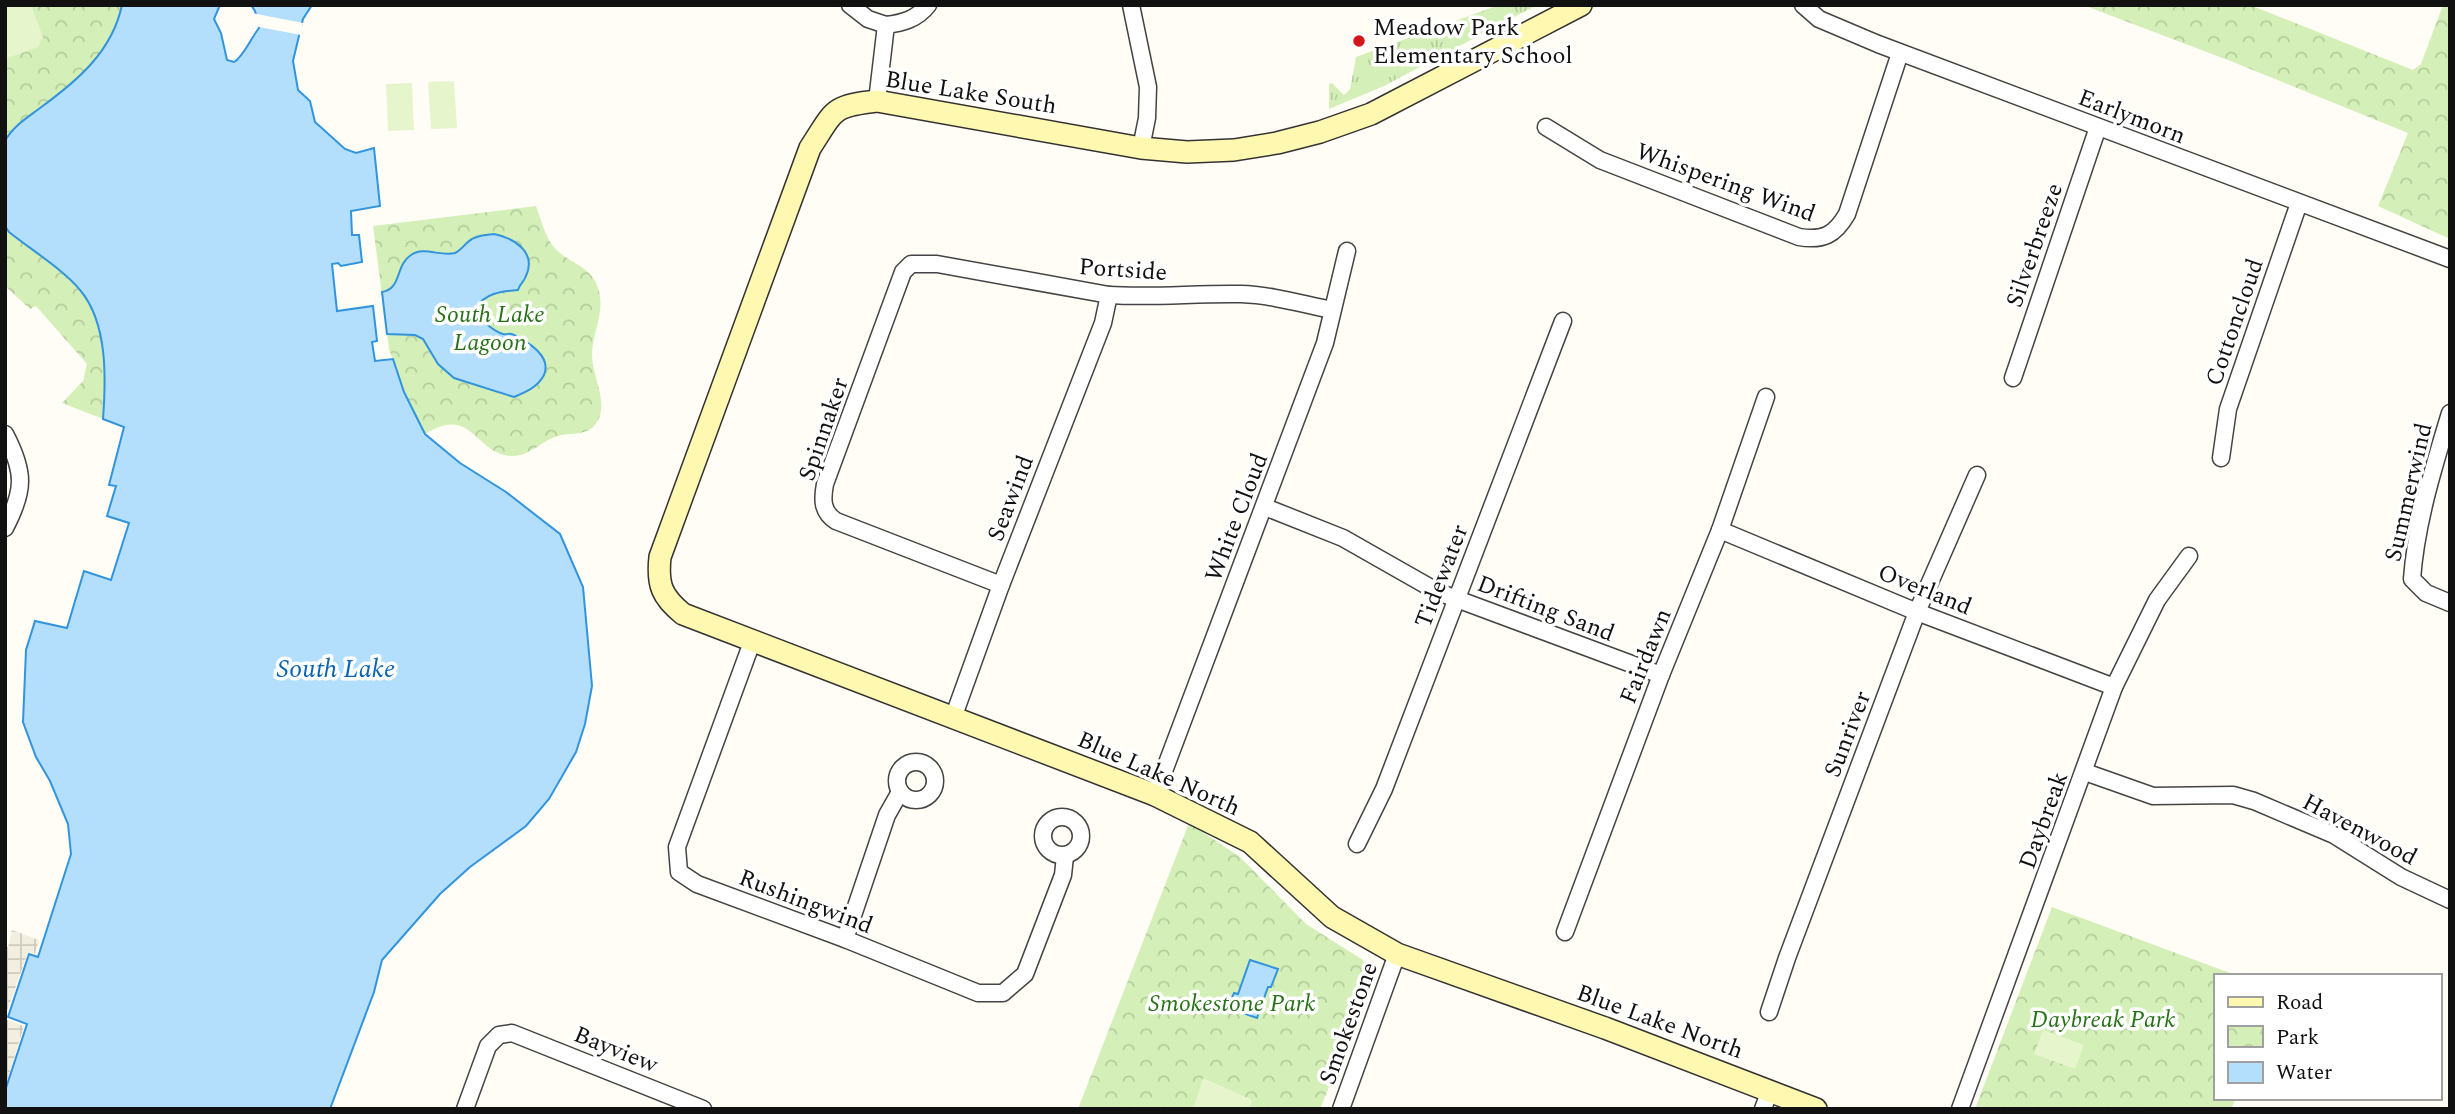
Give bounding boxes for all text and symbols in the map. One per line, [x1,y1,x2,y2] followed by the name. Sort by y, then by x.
[1373,10,1573,74] place label: Meadow Park Elementary School
[1351,33,1367,49] marker: Meadow Park Elementary School
[883,62,1059,124] street label: Blue Lake South
[2073,80,2191,154] street label: Earlymorn
[1631,134,1821,232] street label: Whispering Wind
[1997,178,2073,312] street label: Silverbreeze
[1077,249,1168,291] street label: Portside
[2196,254,2274,391] street label: Cottoncloud
[435,297,545,361] park label: South Lake Lagoon
[789,373,858,486] street label: Spinnaker
[2376,419,2442,565] street label: Summerwind
[1196,448,1278,587] street label: White Cloud
[978,450,1044,547] street label: Seawind
[1406,519,1478,633] street label: Tidewater
[1872,555,1977,625] street label: Overland
[1471,566,1620,652] street label: Drifting Sand
[1610,603,1681,710] street label: Fairdawn
[277,649,395,689] water label: South Lake
[1815,686,1881,783] street label: Sunriver
[1071,722,1246,826] street label: Blue Lake North
[2010,767,2078,874] street label: Daybreak
[2296,784,2423,875] street label: Havenwood
[733,860,878,944] street label: Rushingwind
[1310,957,1388,1090] street label: Smokestone
[2214,974,2441,1100] legend
[1571,975,1748,1069] street label: Blue Lake North
[1149,986,1315,1022] park label: Smokestone Park
[2276,987,2323,1019] text: Road
[2031,1002,2175,1038] park label: Daybreak Park
[568,1017,664,1083] street label: Bayview
[2276,1022,2320,1054] text: Park
[2276,1057,2332,1089] text: Water

